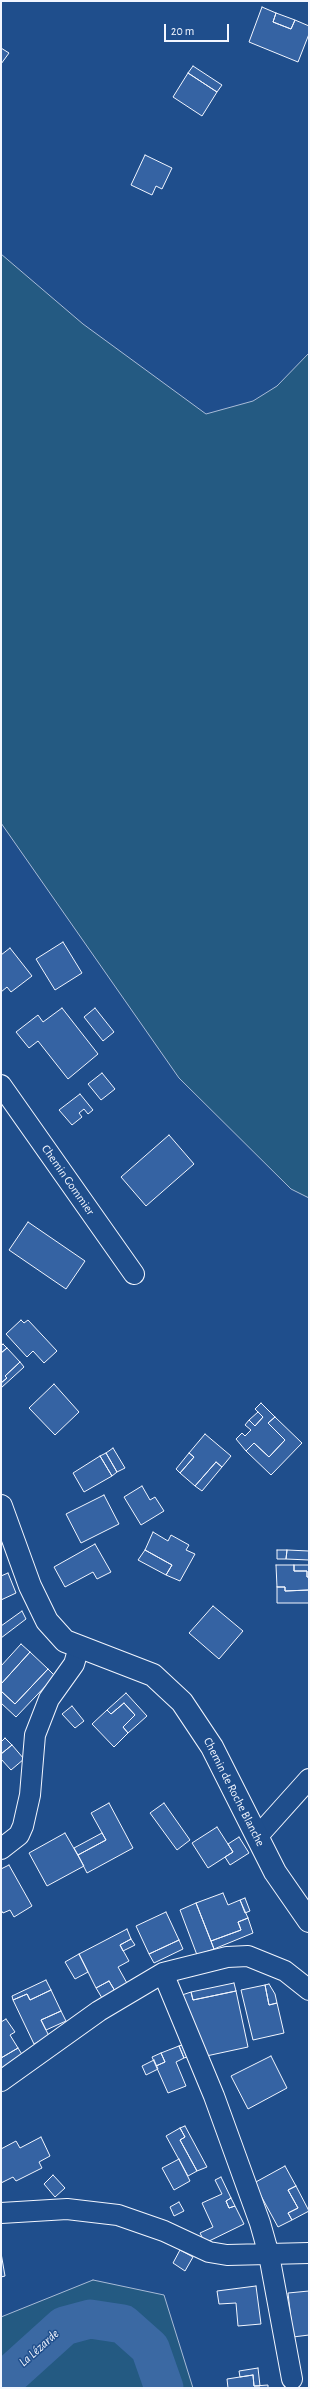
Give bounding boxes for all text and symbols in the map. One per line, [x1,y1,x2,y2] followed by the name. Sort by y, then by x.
[166,16,231,42] scale bar
[171,25,194,37] text: 20 m
[38,1142,98,1218] street label: Chemin Gommier
[200,1735,268,1849] street label: Chemin de Roche Blanche
[16,2326,62,2370] water label: La Lézarde

